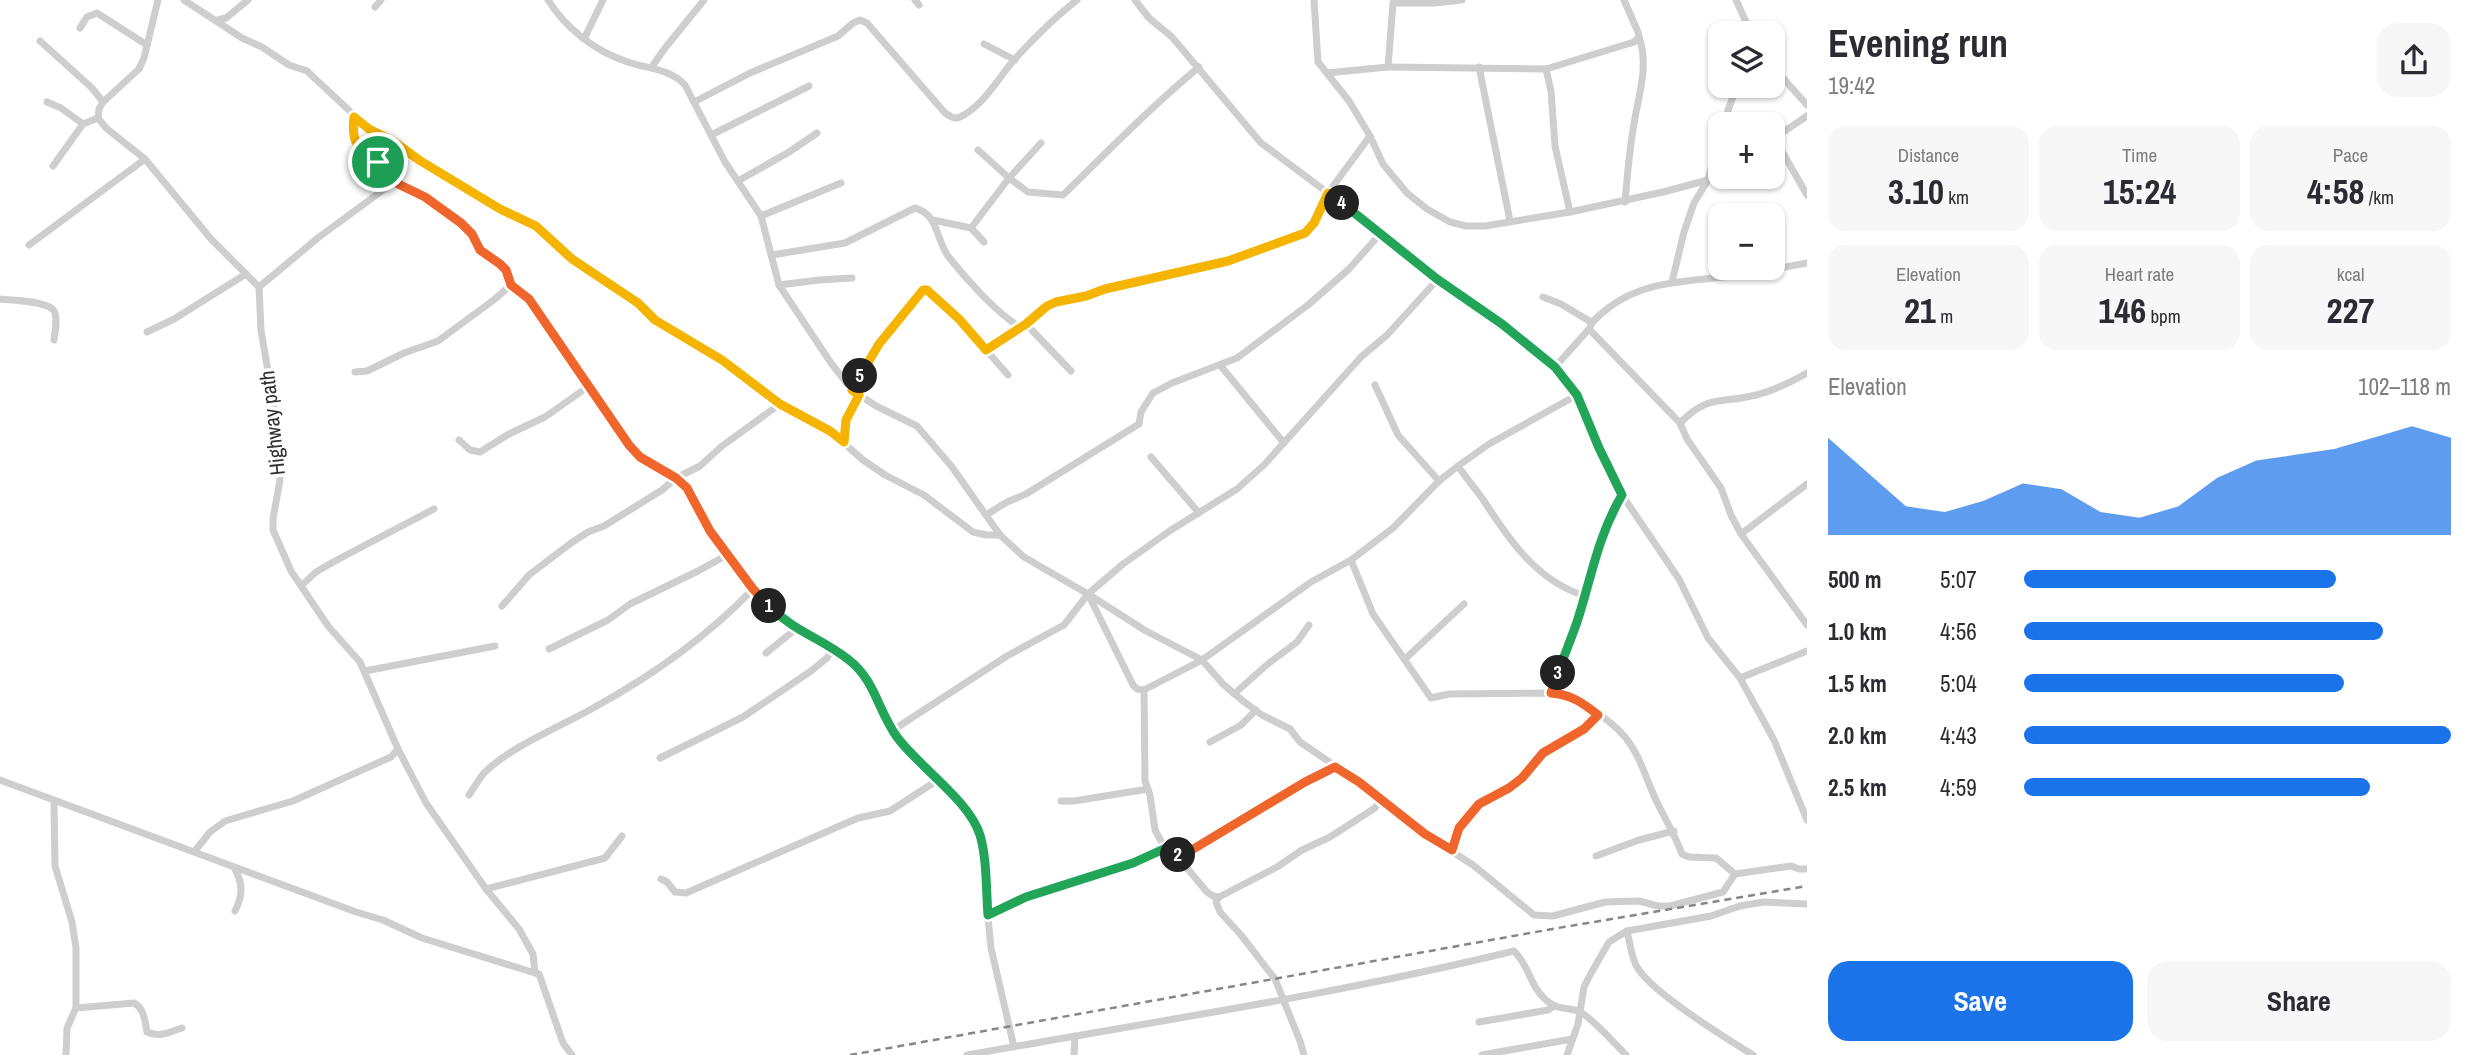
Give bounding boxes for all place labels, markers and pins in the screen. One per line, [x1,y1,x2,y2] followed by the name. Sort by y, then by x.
[348,132,408,192] pin
[1324,186,1360,220] pin: 4
[842,358,878,394] pin: 5
[752,588,786,624] pin: 1
[1540,656,1576,690] pin: 3
[1160,838,1196,872] pin: 2

